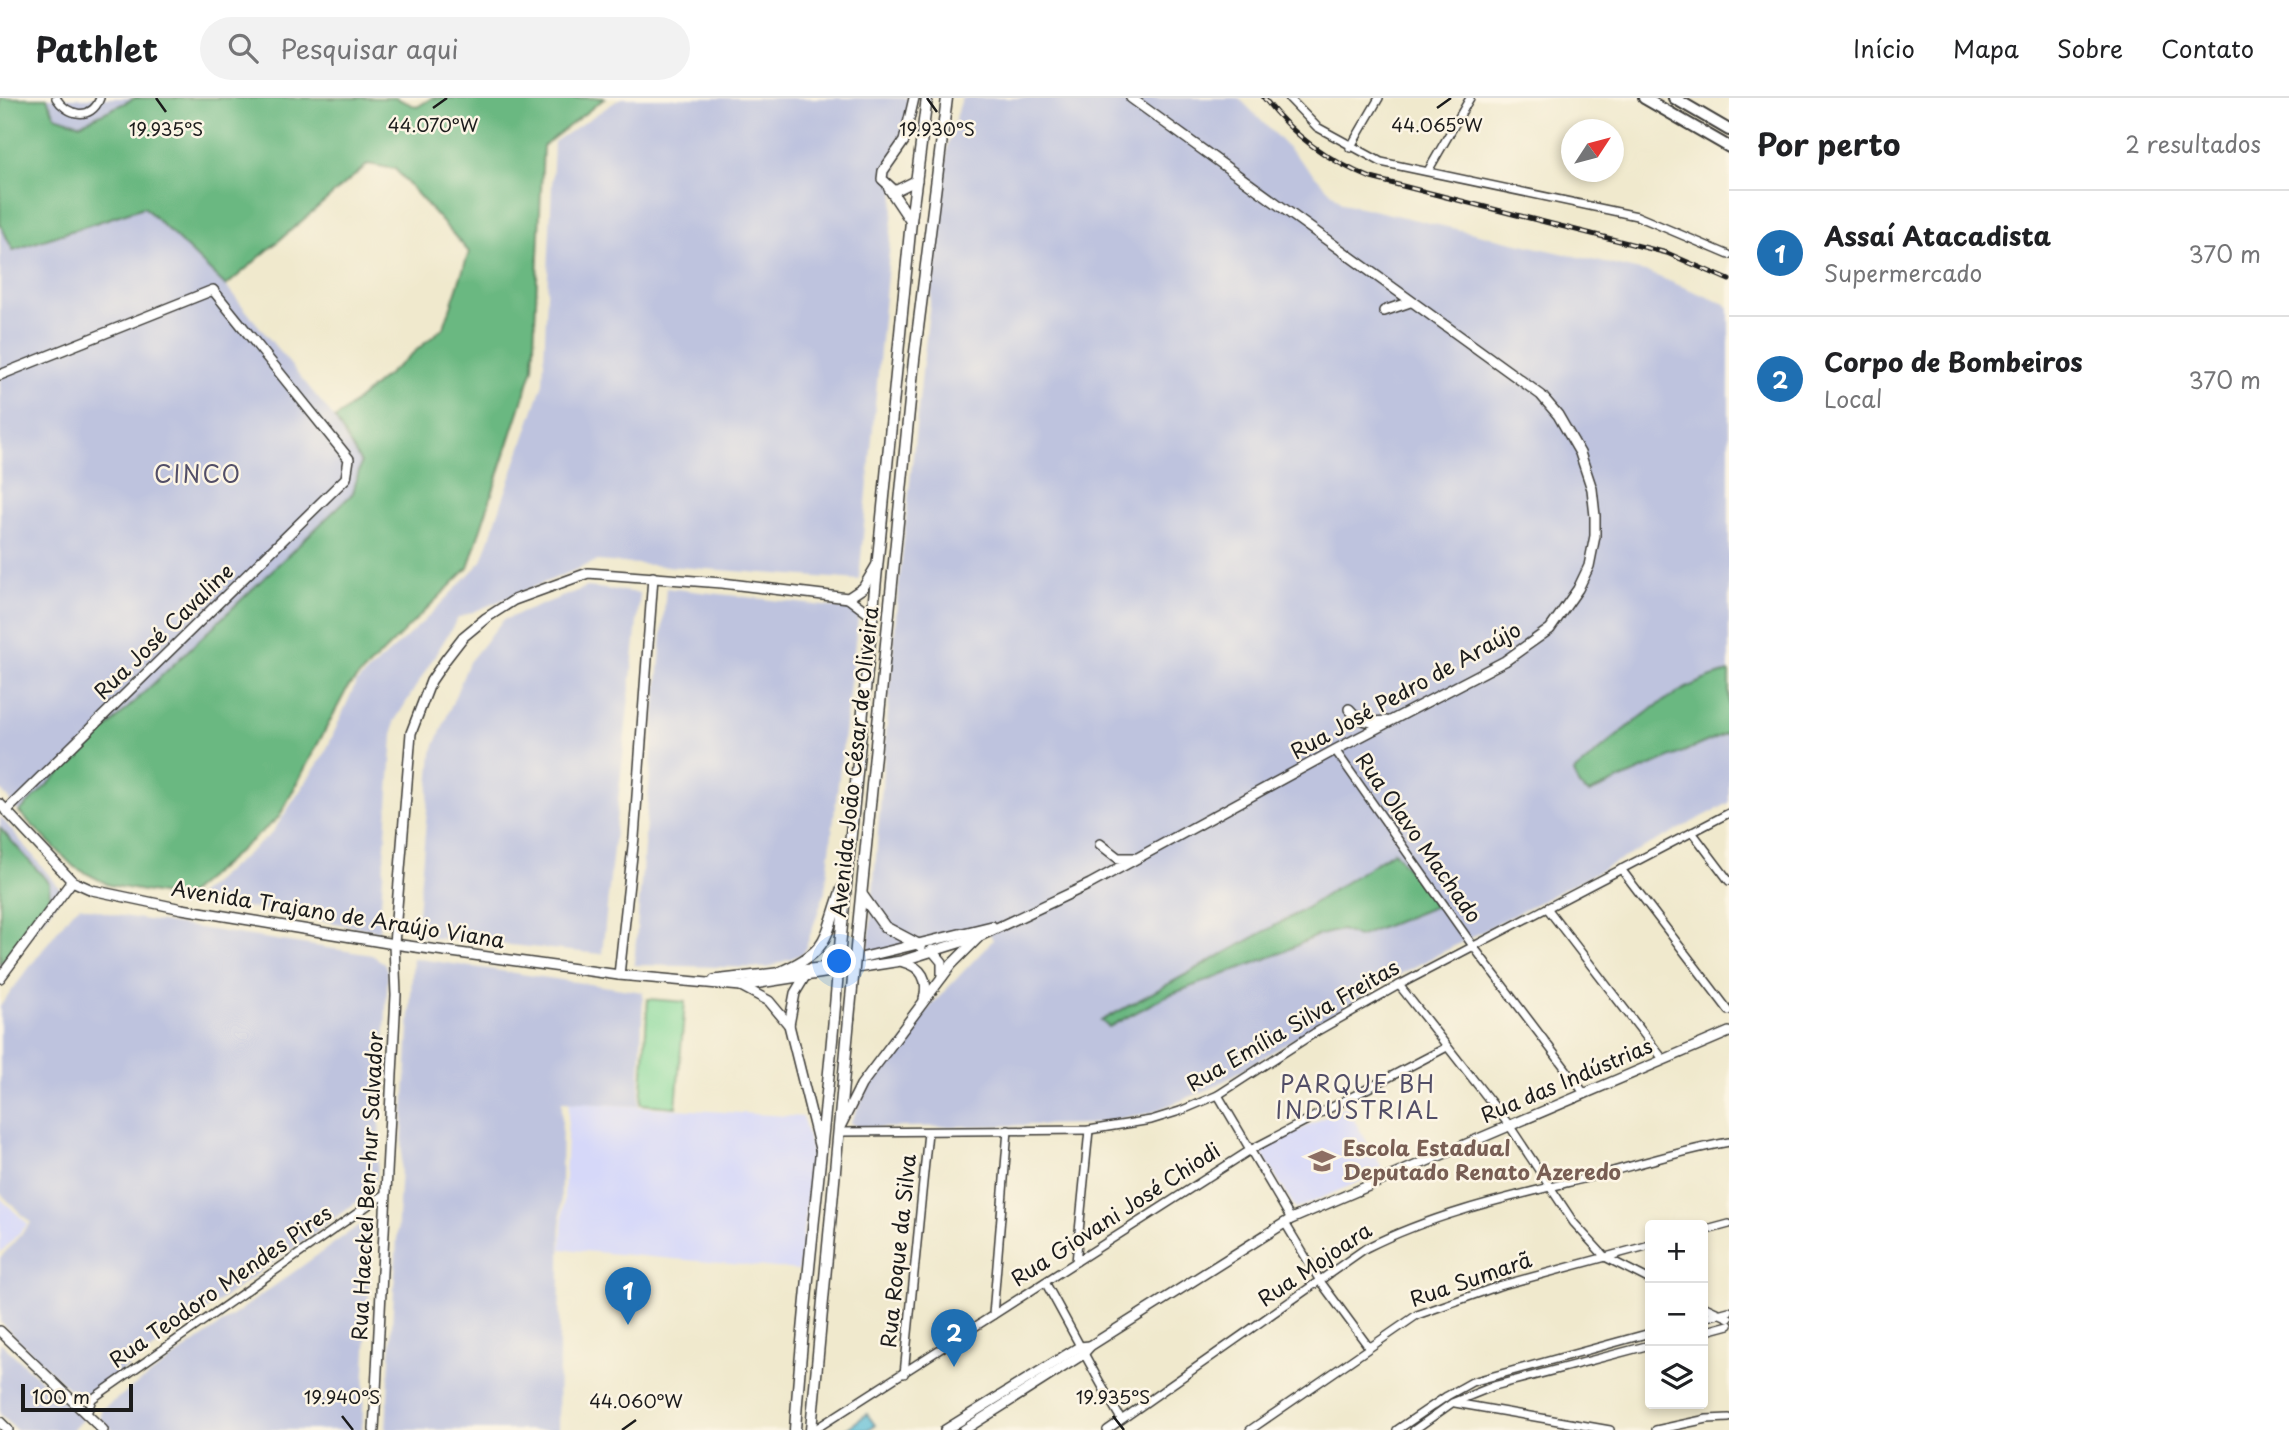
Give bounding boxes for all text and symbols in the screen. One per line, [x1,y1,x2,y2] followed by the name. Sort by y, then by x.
[200,17,690,80] search box
[35,23,158,73] text: Pathlet
[224,29,262,67] icon: search
[280,29,459,68] text: Pesquisar aqui
[1853,30,1915,66] text: Início
[1953,30,2019,66] text: Mapa
[2057,30,2123,66] text: Sobre
[2161,30,2254,66] text: Contato
[388,111,479,138] text: 44.070°W
[1391,111,1483,138] text: 44.065°W
[129,115,203,142] text: 19.935°S
[899,115,975,142] text: 19.930°S
[1561,119,1624,182] north arrow
[1757,121,1900,166] text: Por perto
[2125,126,2261,161] text: 2 resultados
[1824,216,2051,255] text: Assaí Atacadista
[1775,236,1786,271] text: 1
[2188,236,2261,271] text: 370 m
[1824,255,1982,290] text: Supermercado
[1824,342,2083,381] text: Corpo de Bombeiros
[1772,362,1788,397] text: 2
[2188,362,2261,397] text: 370 m
[1824,381,1882,416] text: Local
[154,456,242,491] district label: CINCO
[86,555,240,706] street label: Rua José Cavaline
[821,604,885,919] street label: Avenida João César de Oliveira
[1284,612,1526,766] street label: Rua José Pedro de Araújo
[1349,745,1491,929] street label: Rua Olavo Machado
[169,871,508,955] street label: Avenida Trajano de Araújo Viana
[822,944,856,978] your location
[1180,950,1404,1098] street label: Rua Emília Silva Freitas
[1475,1028,1657,1130] street label: Rua das Indústrias
[342,1030,390,1341] street label: Rua Haeckel Ben-hur Salvador
[1276,1066,1440,1127] district label: PARQUE BH INDUSTRIAL
[1343,1131,1621,1187] place label: Escola Estadual Deputado Renato Azeredo
[1004,1133,1226,1293] street label: Rua Giovani José Chiodi
[1307,1146,1337,1176] school or university icon: Escola Estadual Deputado Renato Azeredo
[871,1152,923,1349] street label: Rua Roque da Silva
[102,1196,338,1375] street label: Rua Teodoro Mendes Pires
[1250,1213,1378,1313] street label: Rua Mojoara
[1645,1220,1708,1409] map controls
[1645,1220,1708,1283] button: +
[1405,1242,1536,1314] street label: Rua Sumarã
[605,1267,651,1325] pin: 1
[1645,1283,1708,1346] button: −
[931,1309,977,1367] pin: 2
[1645,1346,1708,1409] button: layers
[21,1381,133,1413] scale bar
[32,1382,90,1410] text: 100 m
[304,1383,380,1410] text: 19.940°S
[1076,1383,1150,1410] text: 19.935°S
[589,1387,683,1414] text: 44.060°W

